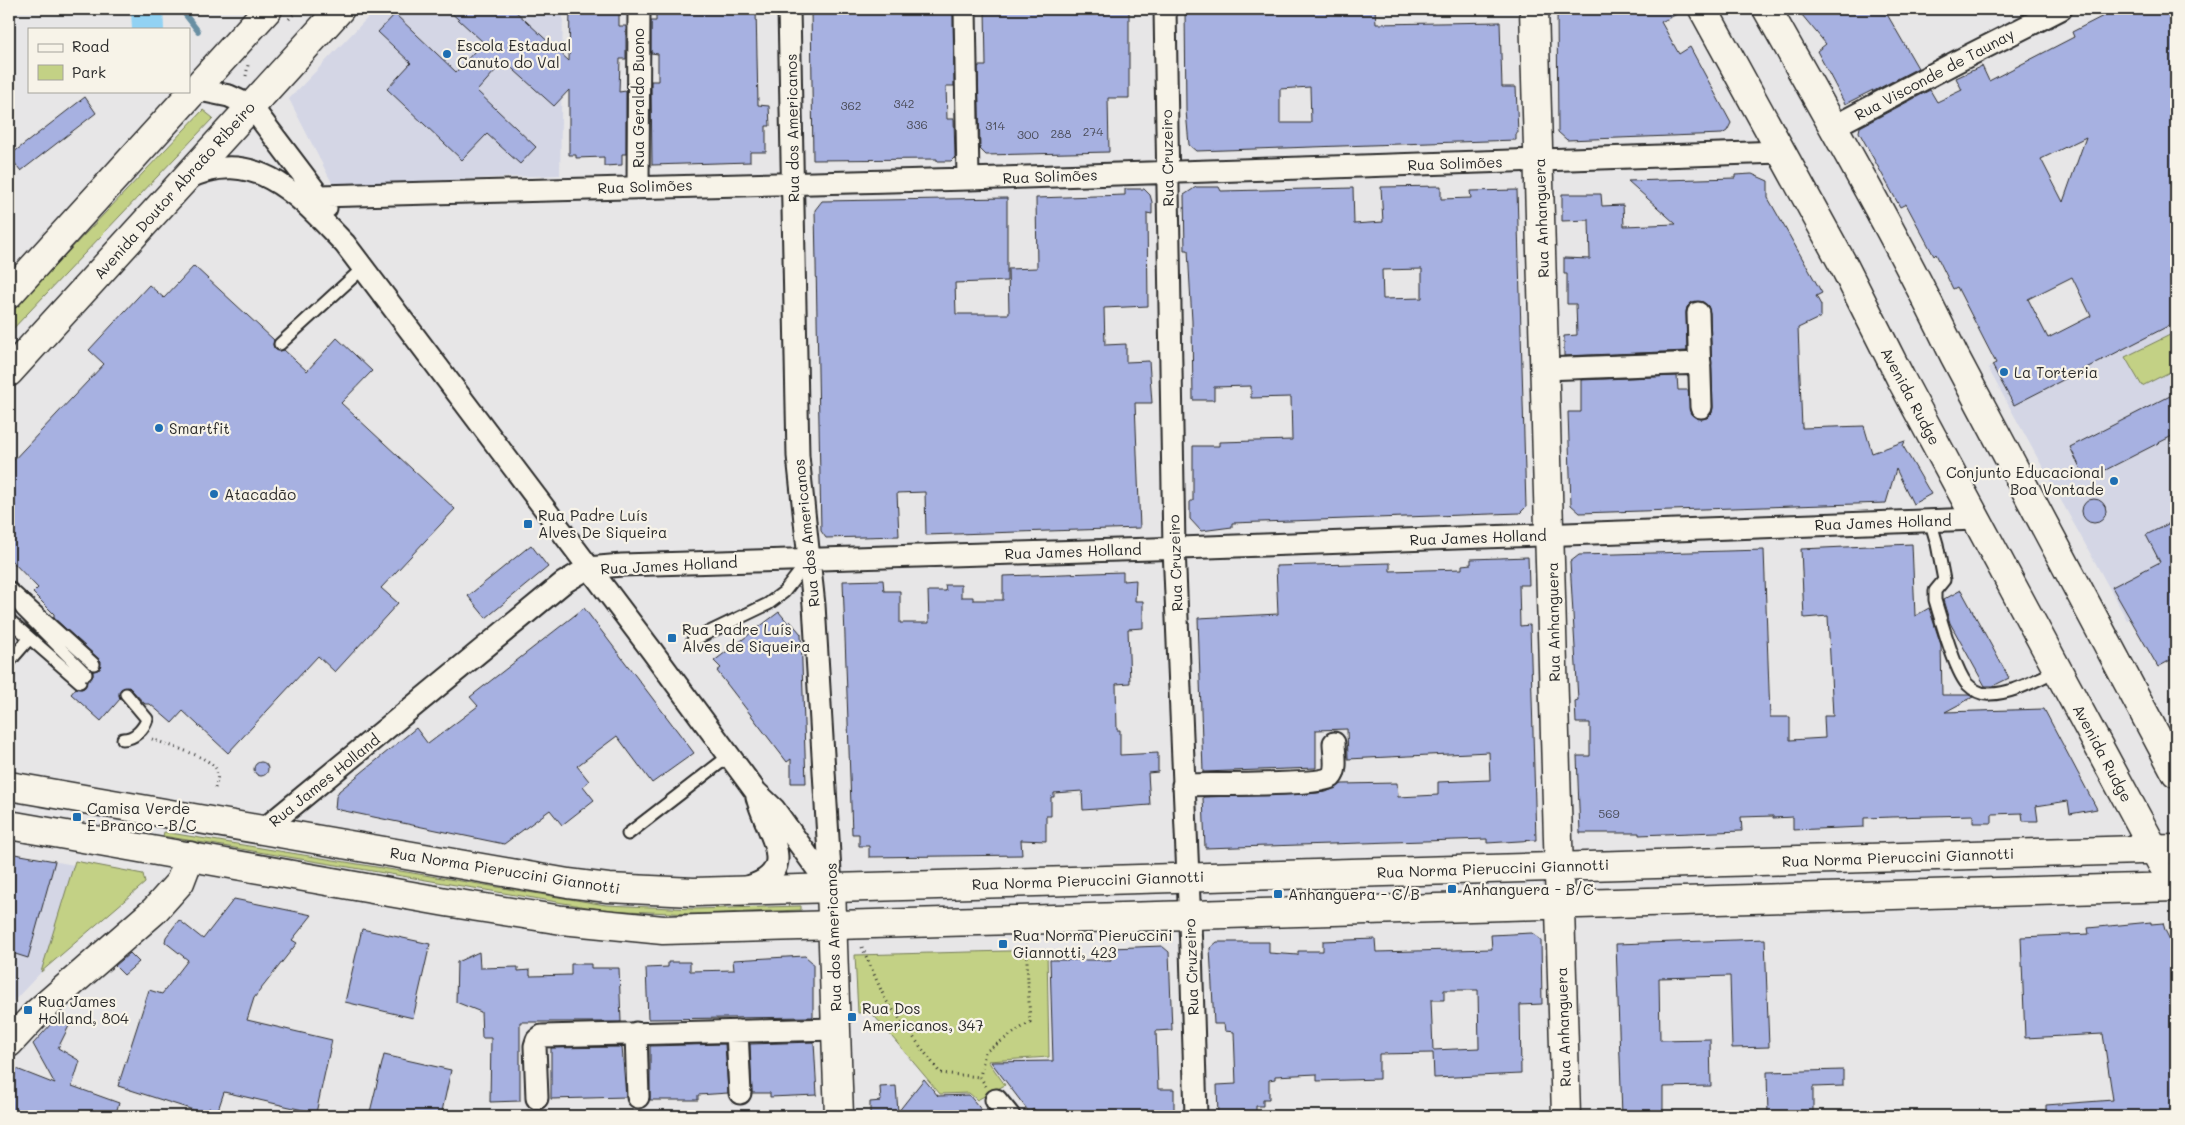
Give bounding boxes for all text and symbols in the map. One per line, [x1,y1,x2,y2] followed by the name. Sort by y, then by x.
[1851,23,2017,125] street label: Rua Visconde de Taunay
[28,28,190,92] legend
[628,28,648,168] street label: Rua Geraldo Buono
[457,35,571,72] place label: Escola Estadual Canuto do Val
[72,36,109,56] text: Road
[441,48,453,60] marker: Escola Estadual Canuto do Val
[781,53,803,203] street label: Rua dos Americanos
[72,62,106,82] text: Park
[894,95,914,111] house number: 342
[89,97,259,283] street label: Avenida Doutor Abraão Ribeiro
[841,97,861,113] house number: 362
[1156,109,1178,207] street label: Rua Cruzeiro
[906,116,928,132] house number: 336
[985,117,1005,133] house number: 314
[1083,123,1103,139] house number: 274
[1050,125,1072,141] house number: 288
[1017,126,1040,142] house number: 300
[1407,151,1503,175] street label: Rua Solimões
[1529,158,1553,278] street label: Rua Anhanguera
[1002,164,1098,188] street label: Rua Solimões
[597,174,693,198] street label: Rua Solimões
[1877,344,1945,448] street label: Avenida Rudge
[2014,362,2098,382] place label: La Torteria
[1998,366,2010,378] marker: La Torteria
[169,418,230,438] place label: Smartfit
[153,422,165,434] marker: Smartfit
[788,458,824,608] street label: Rua dos Americanos
[1946,462,2104,499] place label: Conjunto Educacional Boa Vontade
[2108,475,2120,487] marker: Conjunto Educacional Boa Vontade
[224,484,296,504] place label: Atacadão
[208,488,220,500] marker: Atacadão
[538,505,667,542] place label: Rua Padre Luís Alves De Siqueira
[1814,510,1952,534] street label: Rua James Holland
[1163,514,1187,612] street label: Rua Cruzeiro
[522,518,534,530] marker: Rua Padre Luís Alves De Siqueira
[1409,525,1547,549] street label: Rua James Holland
[1004,539,1142,563] street label: Rua James Holland
[600,551,738,579] street label: Rua James Holland
[1542,562,1564,682] street label: Rua Anhanguera
[682,619,811,656] place label: Rua Padre Luís Alves de Siqueira
[666,632,678,644] marker: Rua Padre Luís Alves de Siqueira
[2069,701,2137,805] street label: Avenida Rudge
[264,729,384,831] street label: Rua James Holland
[87,798,197,835] place label: Camisa Verde E Branco - B/C
[1598,805,1620,821] house number: 569
[71,811,83,823] marker: Camisa Verde E Branco - B/C
[389,842,621,898] street label: Rua Norma Pieruccini Giannotti
[1781,843,2015,871] street label: Rua Norma Pieruccini Giannotti
[1376,854,1610,882] street label: Rua Norma Pieruccini Giannotti
[820,862,846,1012] street label: Rua dos Americanos
[971,866,1205,894] street label: Rua Norma Pieruccini Giannotti
[1462,879,1594,899] place label: Anhanguera - B/C
[1446,883,1458,895] marker: Anhanguera - B/C
[1288,884,1420,904] place label: Anhanguera - C/B
[1272,888,1284,900] marker: Anhanguera - C/B
[1179,918,1203,1016] street label: Rua Cruzeiro
[1013,925,1172,962] place label: Rua Norma Pieruccini Giannotti, 423
[997,938,1009,950] marker: Rua Norma Pieruccini Giannotti, 423
[1551,967,1575,1087] street label: Rua Anhanguera
[38,991,129,1028] place label: Rua James Holland, 804
[862,998,984,1035] place label: Rua Dos Americanos, 347
[22,1004,34,1016] marker: Rua James Holland, 804
[846,1011,858,1023] marker: Rua Dos Americanos, 347

